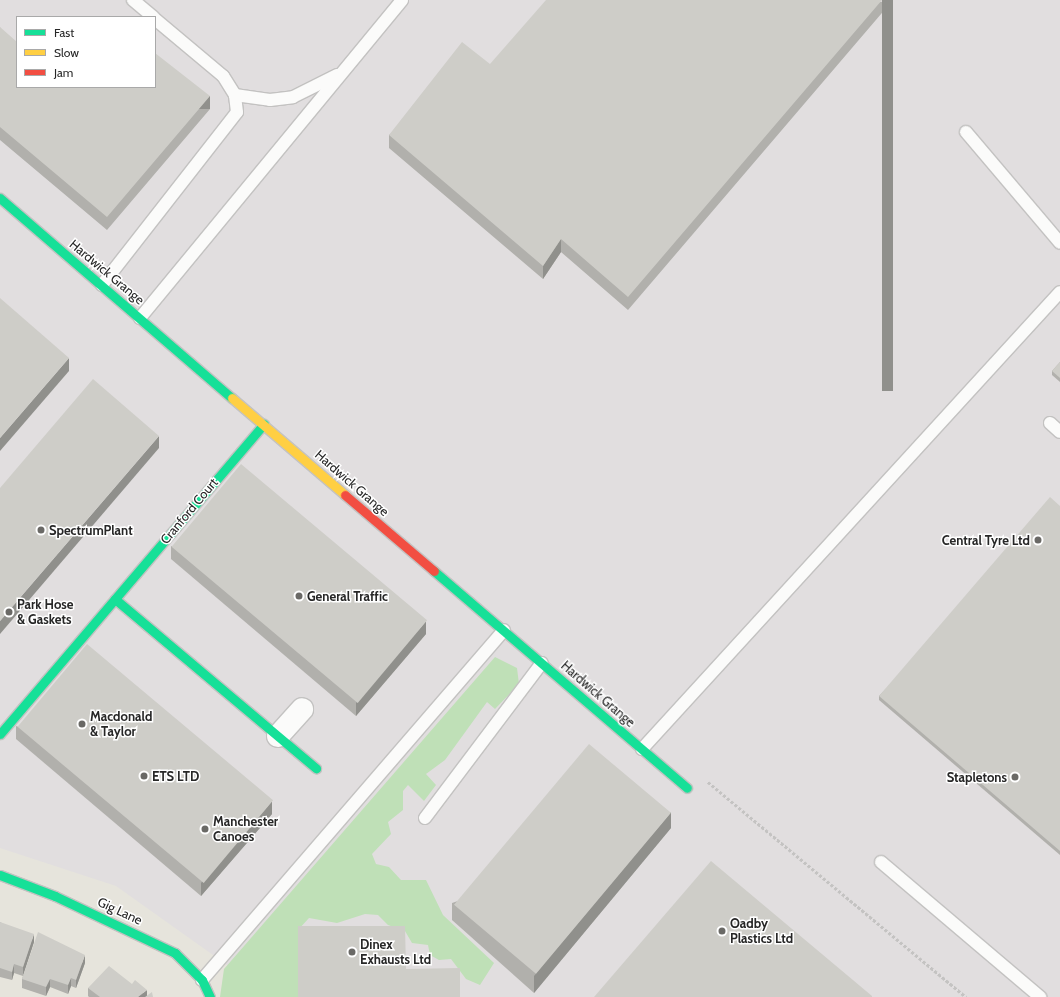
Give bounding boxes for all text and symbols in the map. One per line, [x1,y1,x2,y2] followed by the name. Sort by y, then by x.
[16,16,156,88] legend
[54,25,74,40] text: Fast
[54,45,79,60] text: Slow
[54,65,73,80] text: Jam
[67,236,147,308] street label: Hardwick Grange
[312,447,392,519] street label: Hardwick Grange
[157,475,221,547] street label: Cranford Court
[49,522,133,538] place label: SpectrumPlant
[36,525,46,535] marker: SpectrumPlant
[942,532,1030,548] place label: Central Tyre Ltd
[1033,535,1043,545] marker: Central Tyre Ltd
[307,588,388,604] place label: General Traffic
[294,591,304,601] marker: General Traffic
[17,597,73,628] place label: Park Hose & Gaskets
[4,607,14,617] marker: Park Hose & Gaskets
[558,658,638,730] street label: Hardwick Grange
[90,709,152,740] place label: Macdonald & Taylor
[77,719,87,729] marker: Macdonald & Taylor
[152,768,199,784] place label: ETS LTD
[947,769,1007,785] place label: Stapletons
[139,771,149,781] marker: ETS LTD
[1010,772,1020,782] marker: Stapletons
[213,814,278,845] place label: Manchester Canoes
[200,824,210,834] marker: Manchester Canoes
[95,894,145,928] street label: Gig Lane
[730,916,793,947] place label: Oadby Plastics Ltd
[717,926,727,936] marker: Oadby Plastics Ltd
[360,937,431,968] place label: Dinex Exhausts Ltd
[347,947,357,957] marker: Dinex Exhausts Ltd

